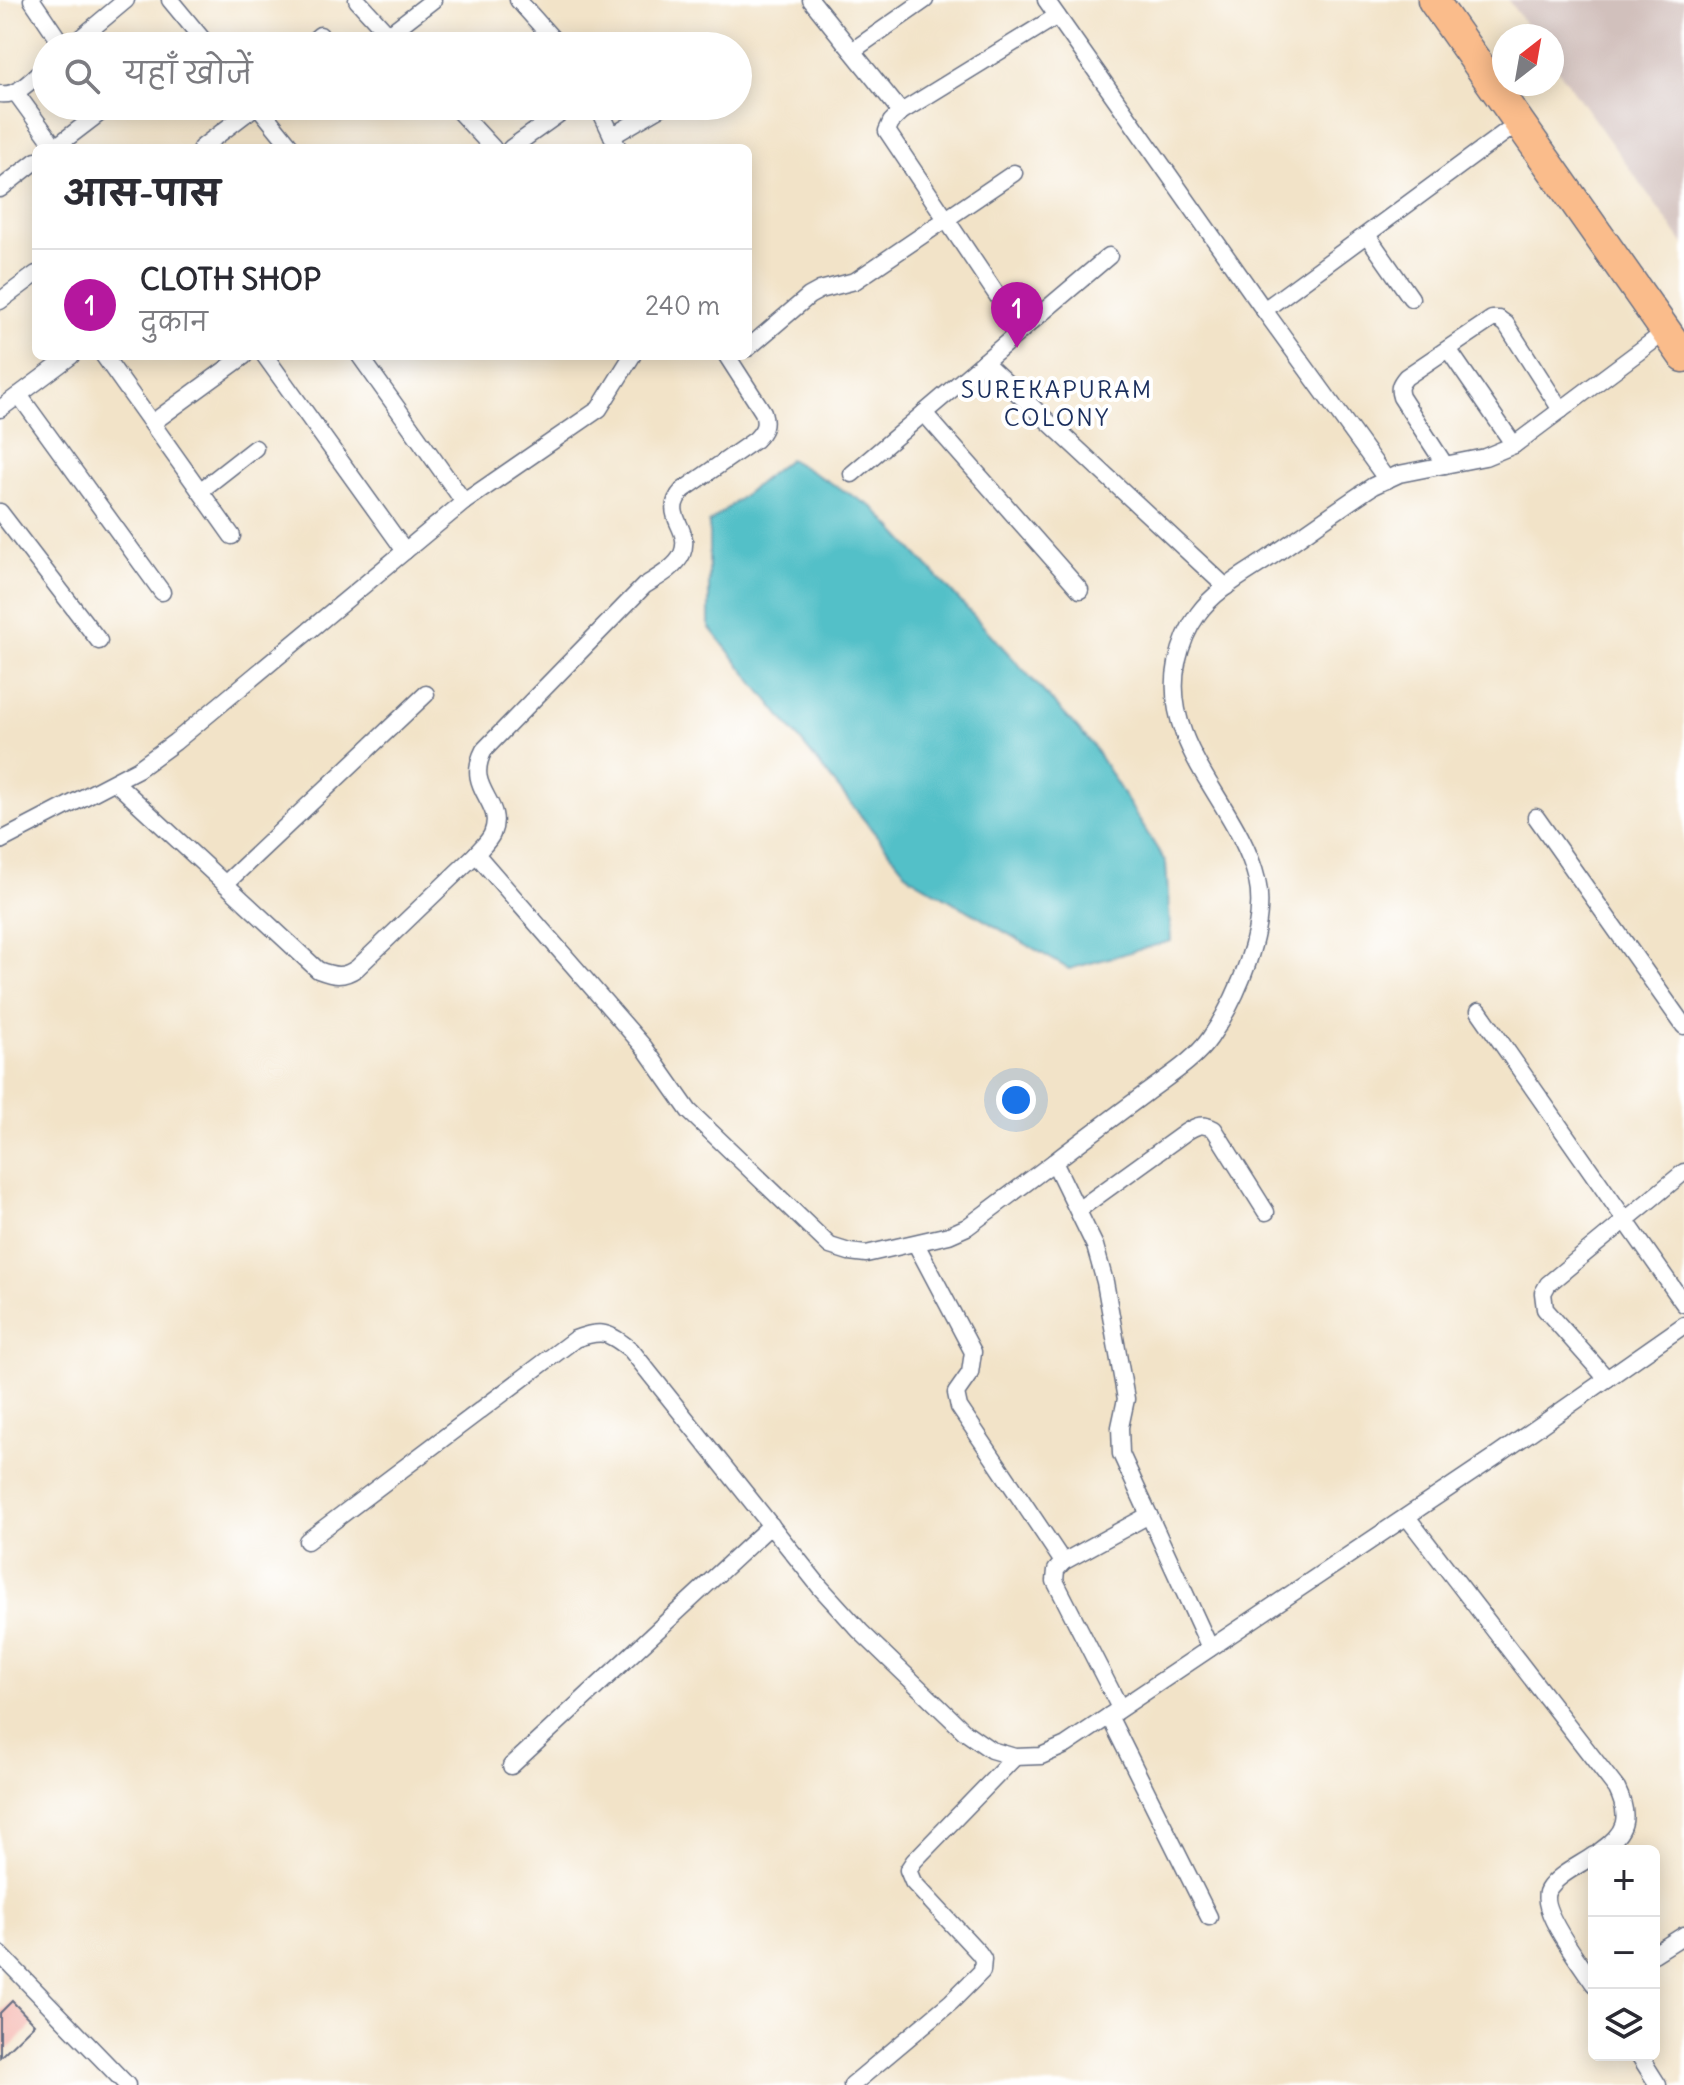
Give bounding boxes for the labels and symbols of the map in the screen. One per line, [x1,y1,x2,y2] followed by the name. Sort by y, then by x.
[1492,24,1564,96] north arrow
[991,282,1043,348] pin: 1
[961,374,1153,432] district label: SUREKAPURAM COLONY
[996,1080,1036,1120] your location

